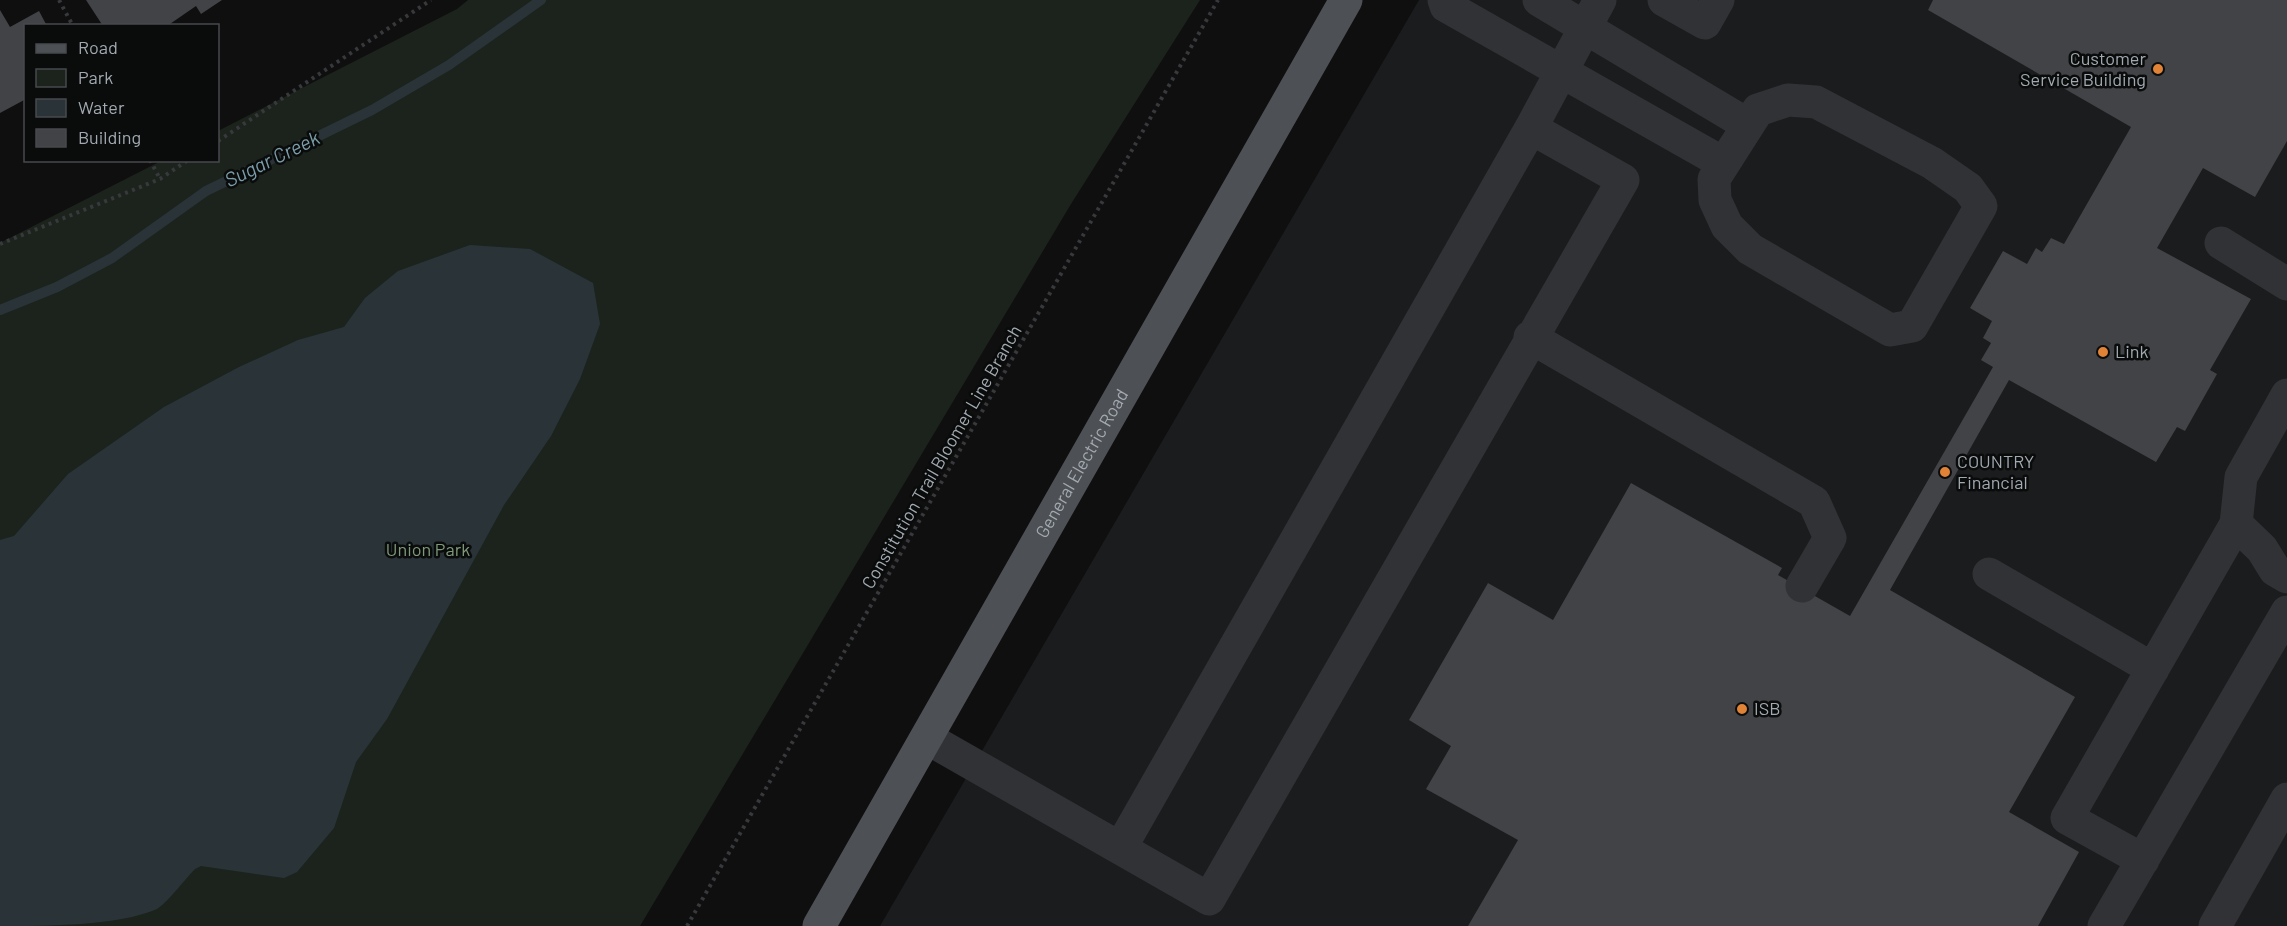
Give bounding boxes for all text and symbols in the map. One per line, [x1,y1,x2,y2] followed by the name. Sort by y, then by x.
[24,24,219,162] legend
[78,36,118,58] text: Road
[2020,47,2146,90] place label: Customer Service Building
[2151,62,2165,76] marker: Customer Service Building
[78,66,113,88] text: Park
[78,96,125,118] text: Water
[220,125,323,191] water label: Sugar Creek
[78,126,141,148] text: Building
[856,321,1026,592] street label: Constitution Trail Bloomer Line Branch
[2115,340,2149,362] place label: Link
[2096,345,2110,359] marker: Link
[1030,385,1132,542] street label: General Electric Road
[1957,450,2034,493] place label: COUNTRY Financial
[1938,465,1952,479] marker: COUNTRY Financial
[386,538,470,560] park label: Union Park
[1754,697,1780,719] place label: ISB
[1735,702,1749,716] marker: ISB

